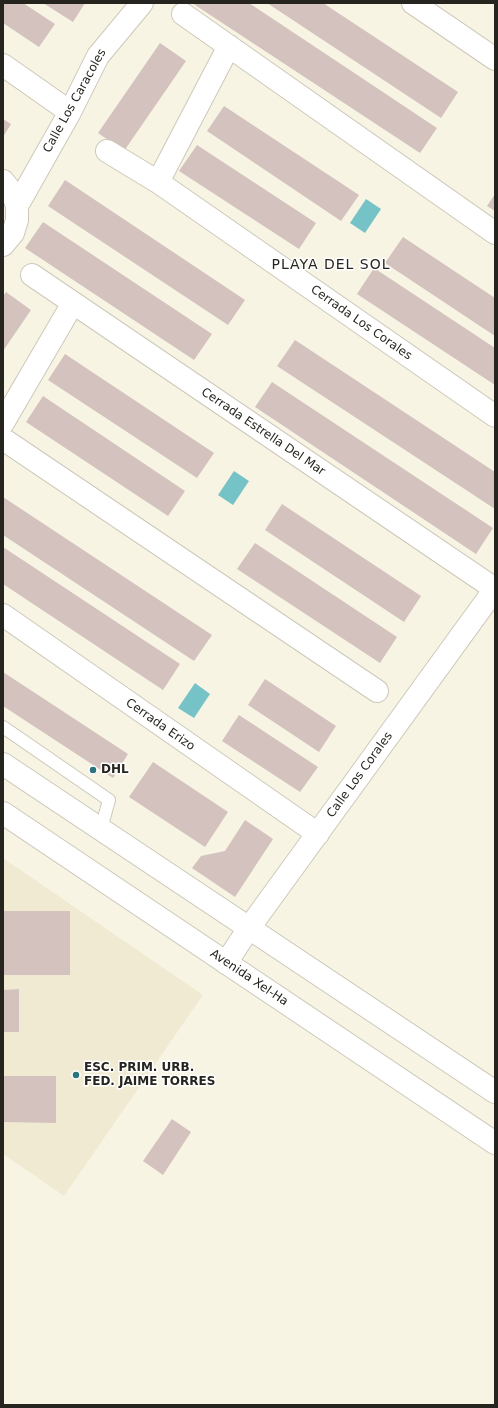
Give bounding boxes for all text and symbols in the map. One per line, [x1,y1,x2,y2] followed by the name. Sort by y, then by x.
[40,47,110,155] street label: Calle Los Caracoles
[271,257,391,273] district label: PLAYA DEL SOL
[308,283,414,363] street label: Cerrada Los Corales
[198,385,328,479] street label: Cerrada Estrella Del Mar
[123,696,197,754] street label: Cerrada Erizo
[324,729,396,821] street label: Calle Los Corales
[101,763,129,777] place label: DHL
[88,765,98,775] marker: DHL
[207,947,291,1009] street label: Avenida Xel-Ha
[84,1061,215,1089] place label: ESC. PRIM. URB. FED. JAIME TORRES
[71,1070,81,1080] marker: ESC. PRIM. URB. FED. JAIME TORRES

